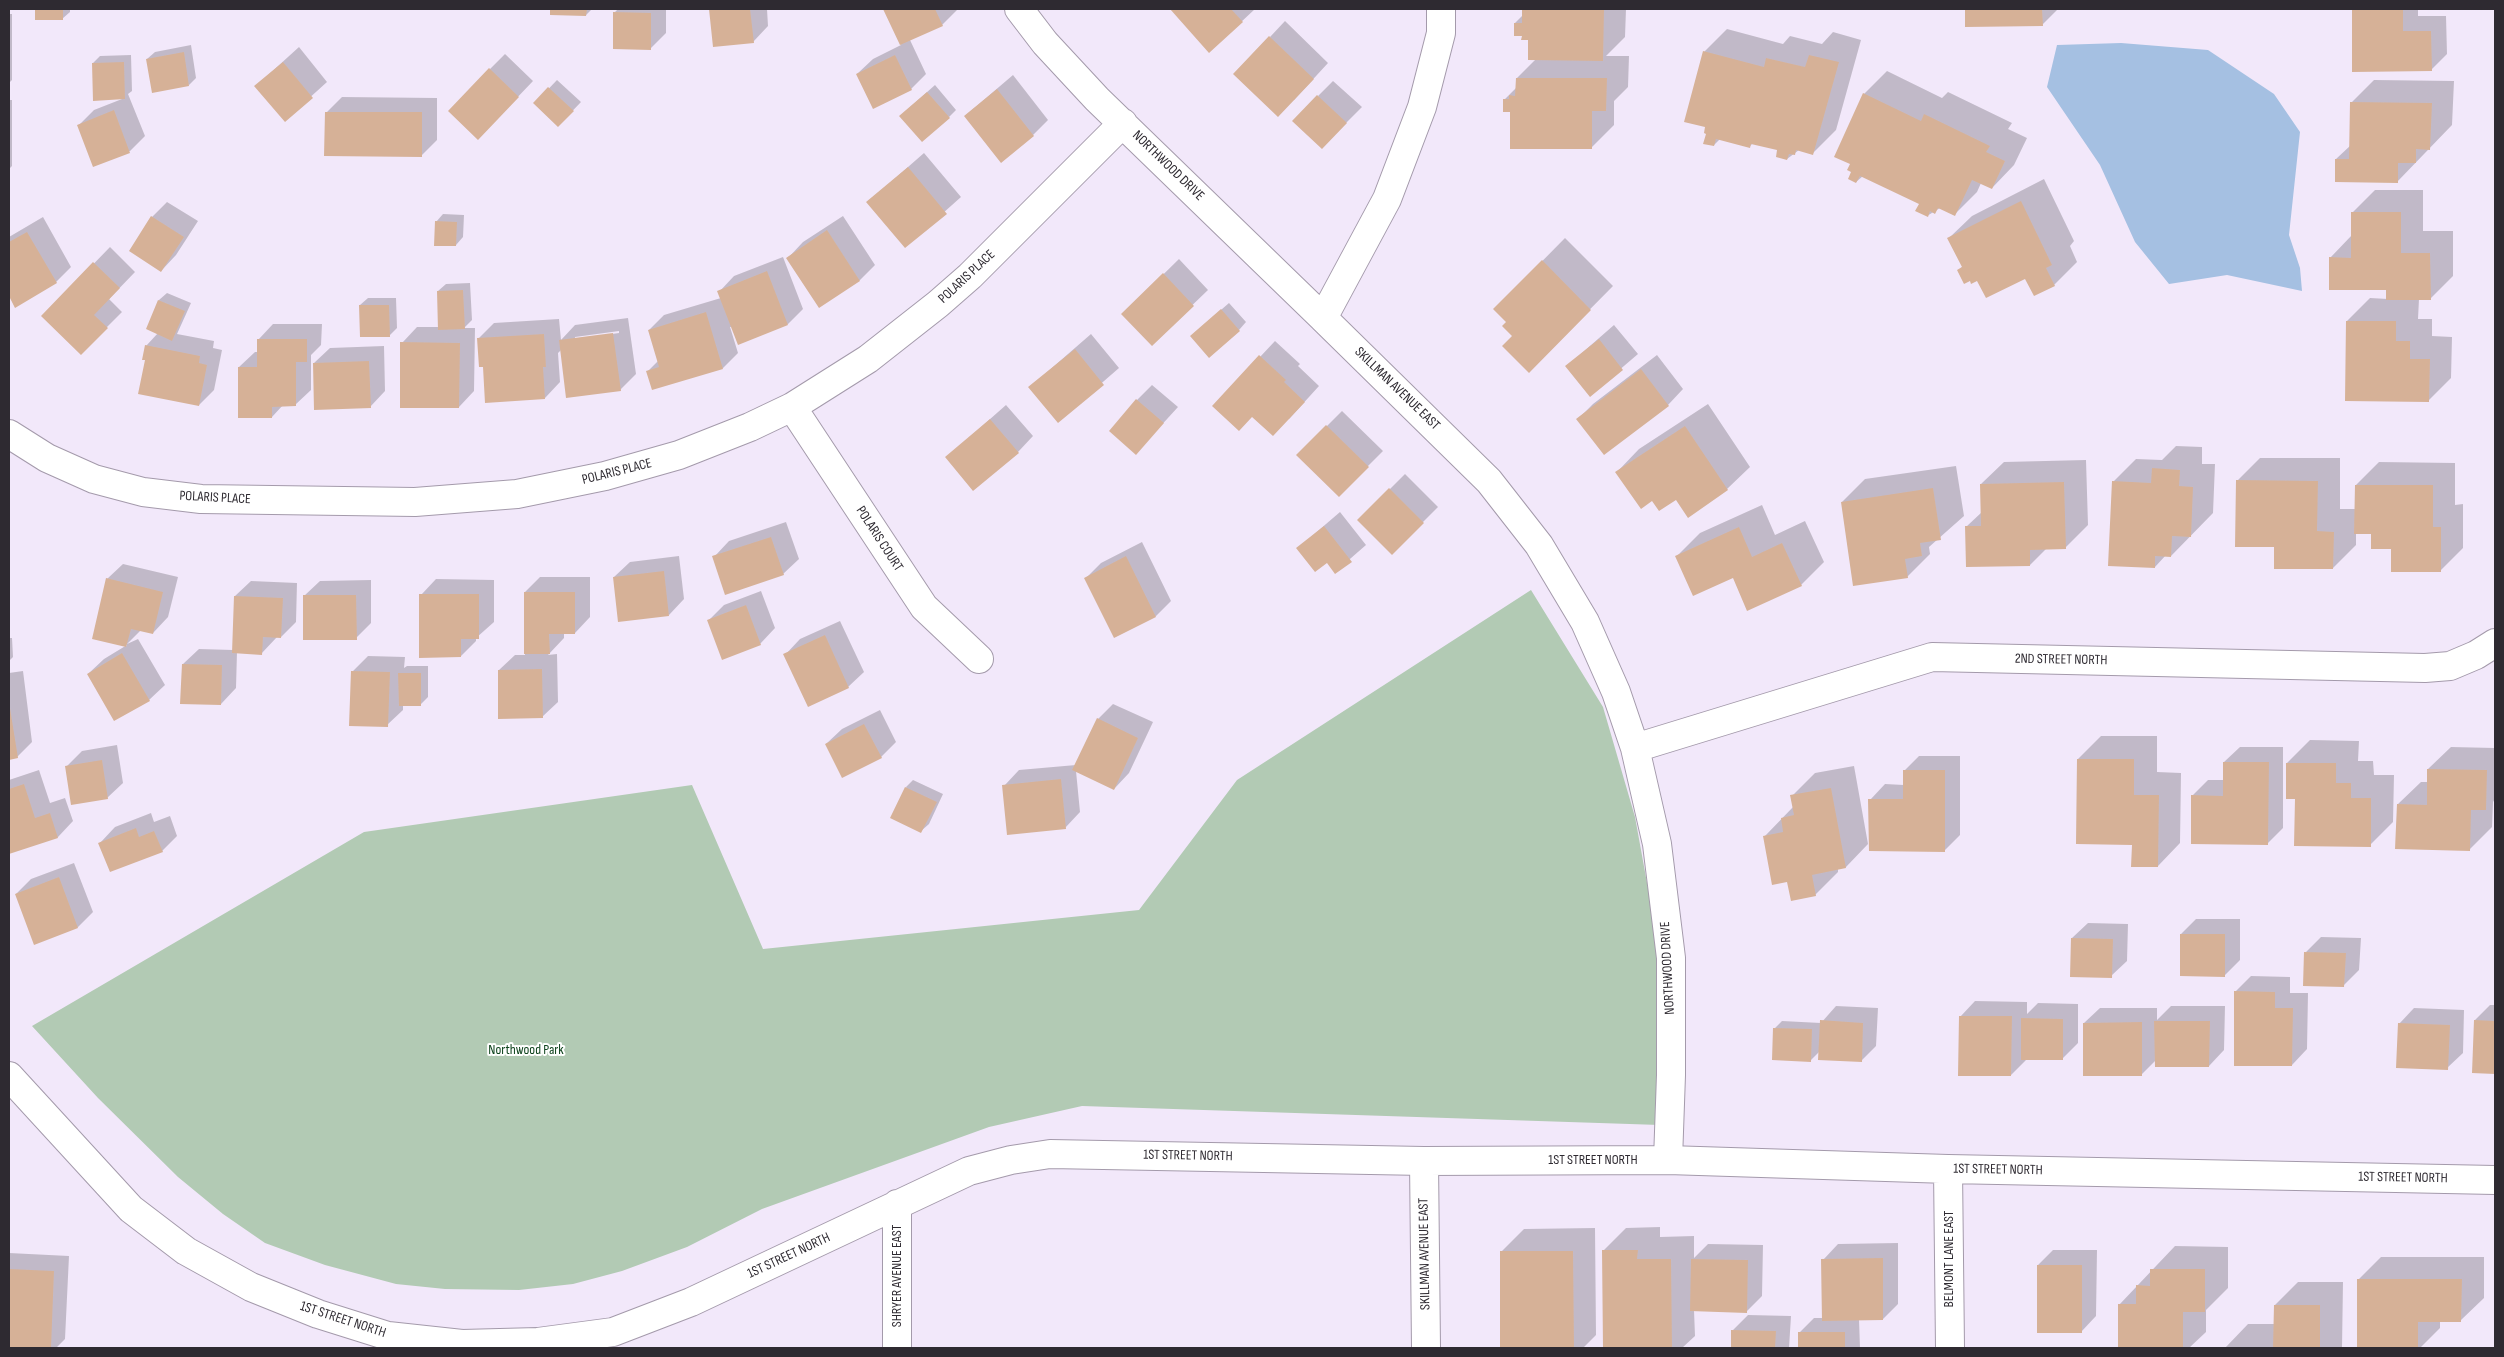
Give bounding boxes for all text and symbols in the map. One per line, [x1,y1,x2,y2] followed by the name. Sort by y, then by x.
[1129,128,1207,204] street label: NORTHWOOD DRIVE
[935,247,999,307] street label: POLARIS PLACE
[1351,344,1443,434] street label: SKILLMAN AVENUE EAST
[580,455,654,489] street label: POLARIS PLACE
[179,488,251,508] street label: POLARIS PLACE
[852,503,906,575] street label: POLARIS COURT
[2015,651,2107,669] street label: 2ND STREET NORTH
[1657,921,1679,1015] street label: NORTHWOOD DRIVE
[488,1042,564,1058] park label: Northwood Park
[1143,1147,1233,1165] street label: 1ST STREET NORTH
[1548,1152,1638,1168] street label: 1ST STREET NORTH
[1953,1161,2043,1179] street label: 1ST STREET NORTH
[2358,1169,2448,1187] street label: 1ST STREET NORTH
[1416,1198,1434,1310] street label: SKILLMAN AVENUE EAST
[1941,1210,1957,1308] street label: BELMONT LANE EAST
[889,1225,905,1327] street label: SHRYER AVENUE EAST
[745,1230,833,1282] street label: 1ST STREET NORTH
[298,1298,388,1342] street label: 1ST STREET NORTH

